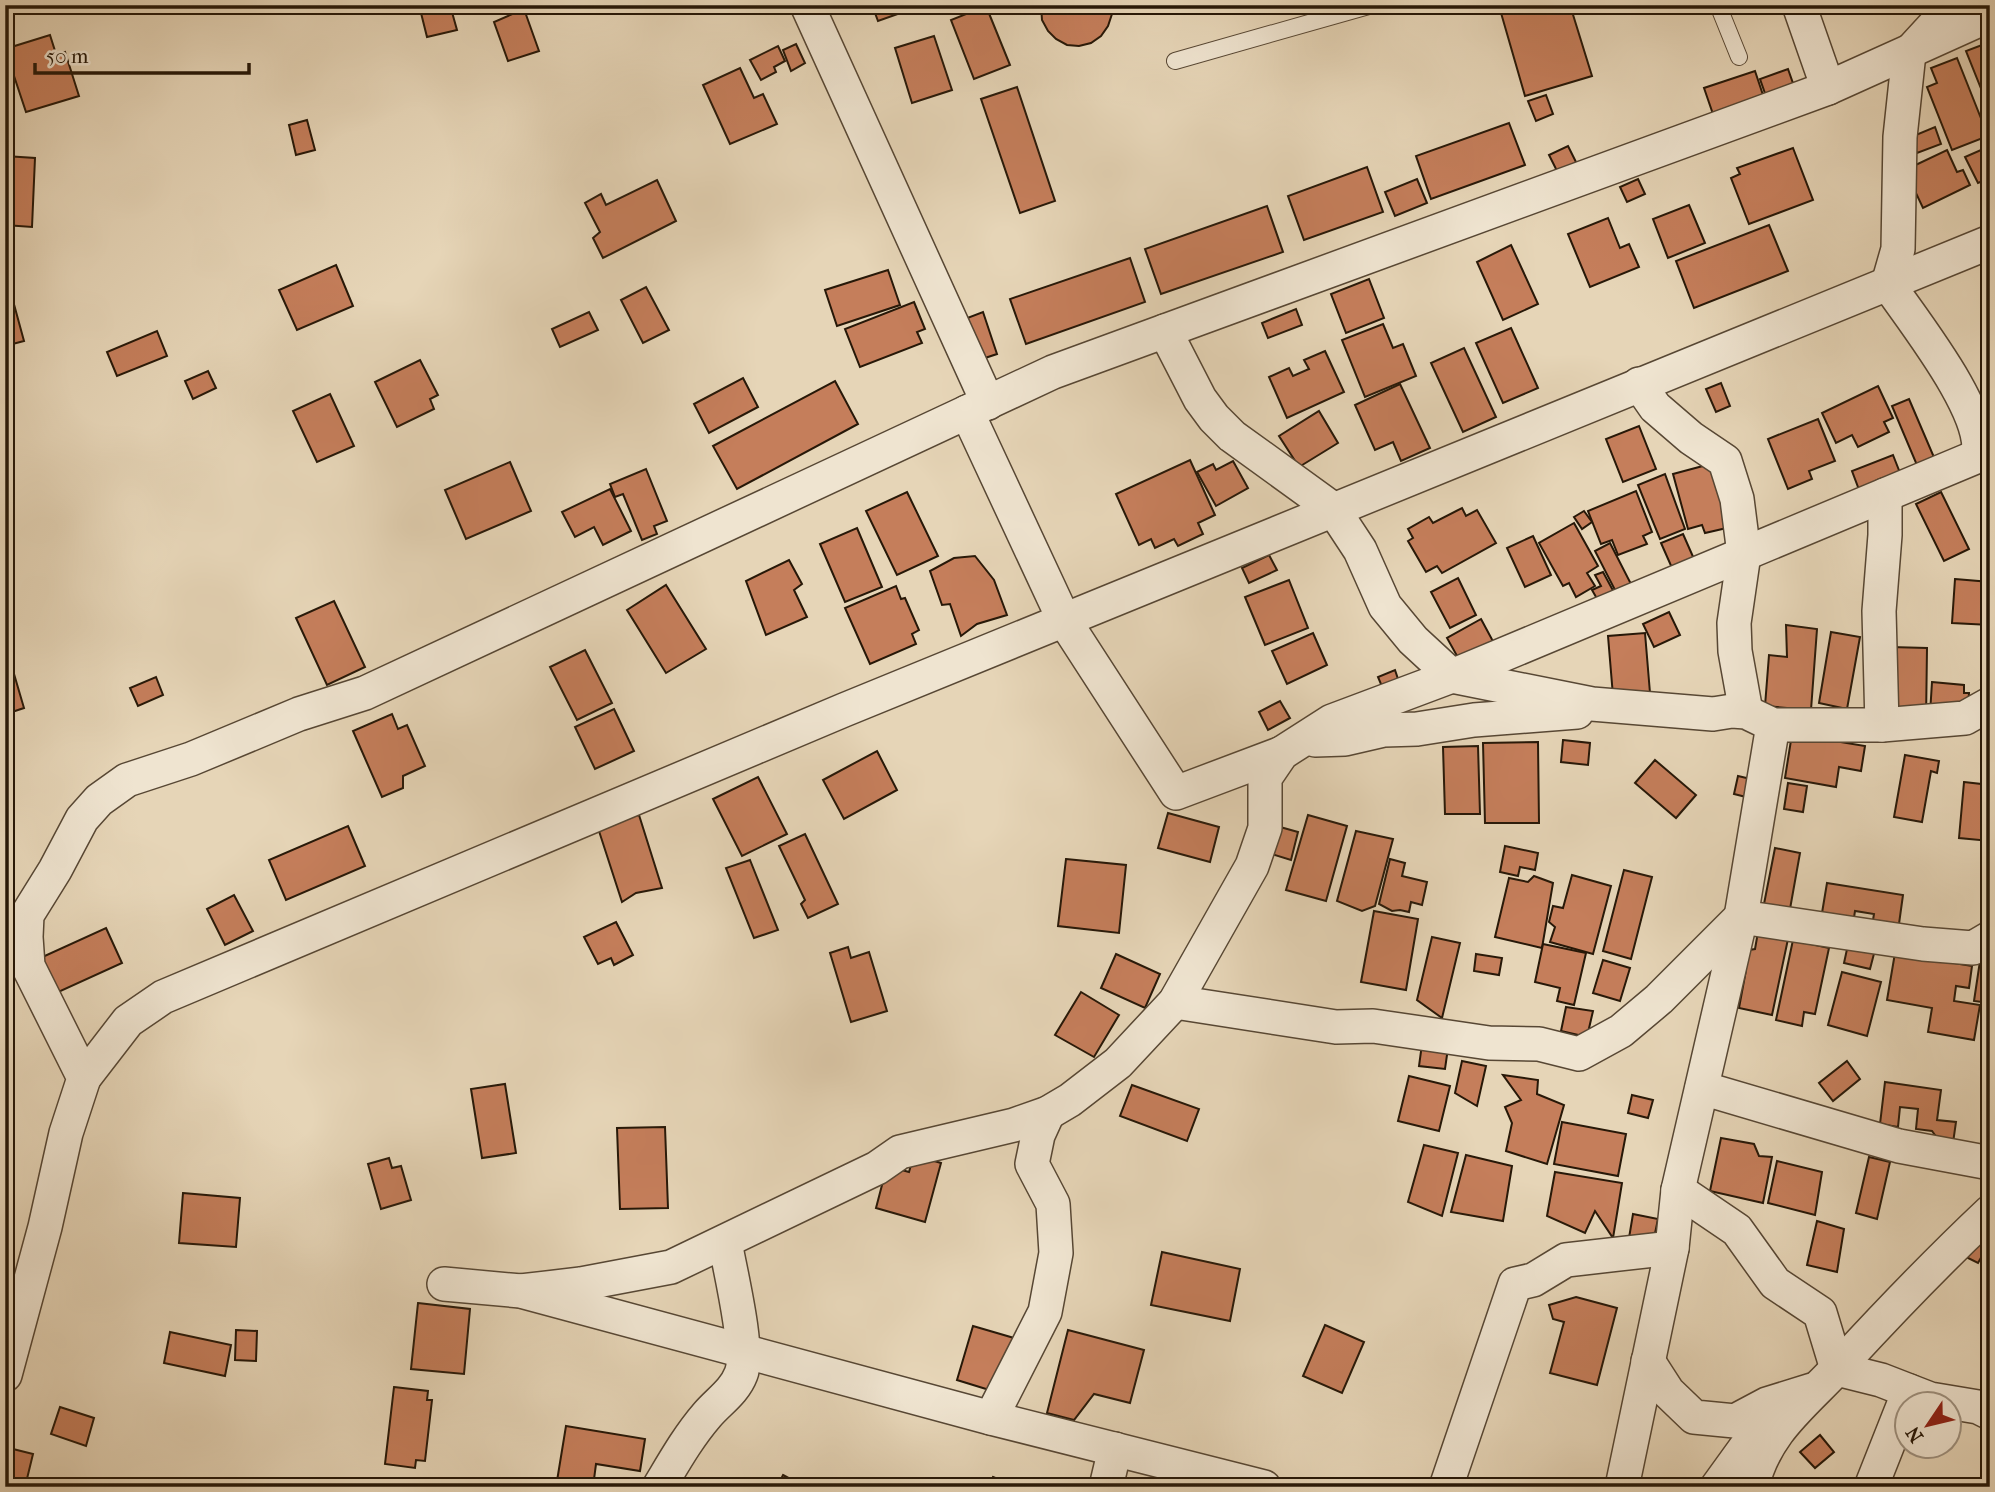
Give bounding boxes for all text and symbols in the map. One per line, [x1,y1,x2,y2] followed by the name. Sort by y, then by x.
[35,32,248,76] scale bar
[46,44,89,68] text: 50 m
[1894,1390,1964,1460] north arrow
[1901,1421,1928,1446] text: N

